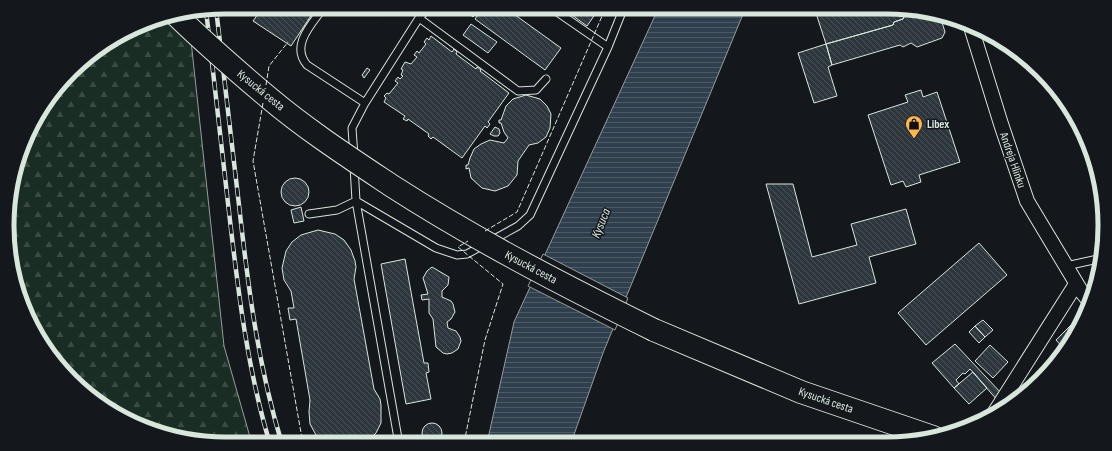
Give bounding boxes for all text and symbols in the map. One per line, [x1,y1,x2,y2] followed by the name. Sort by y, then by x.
[234,67,288,114] street label: Kysucká cesta
[904,114,924,139] shop icon: Libex
[927,117,949,132] place label: Libex
[996,129,1029,190] street label: Andreja Hlinku
[588,206,614,241] water label: Kysuca
[502,247,560,288] street label: Kysucká cesta
[796,384,856,417] street label: Kysucká cesta

